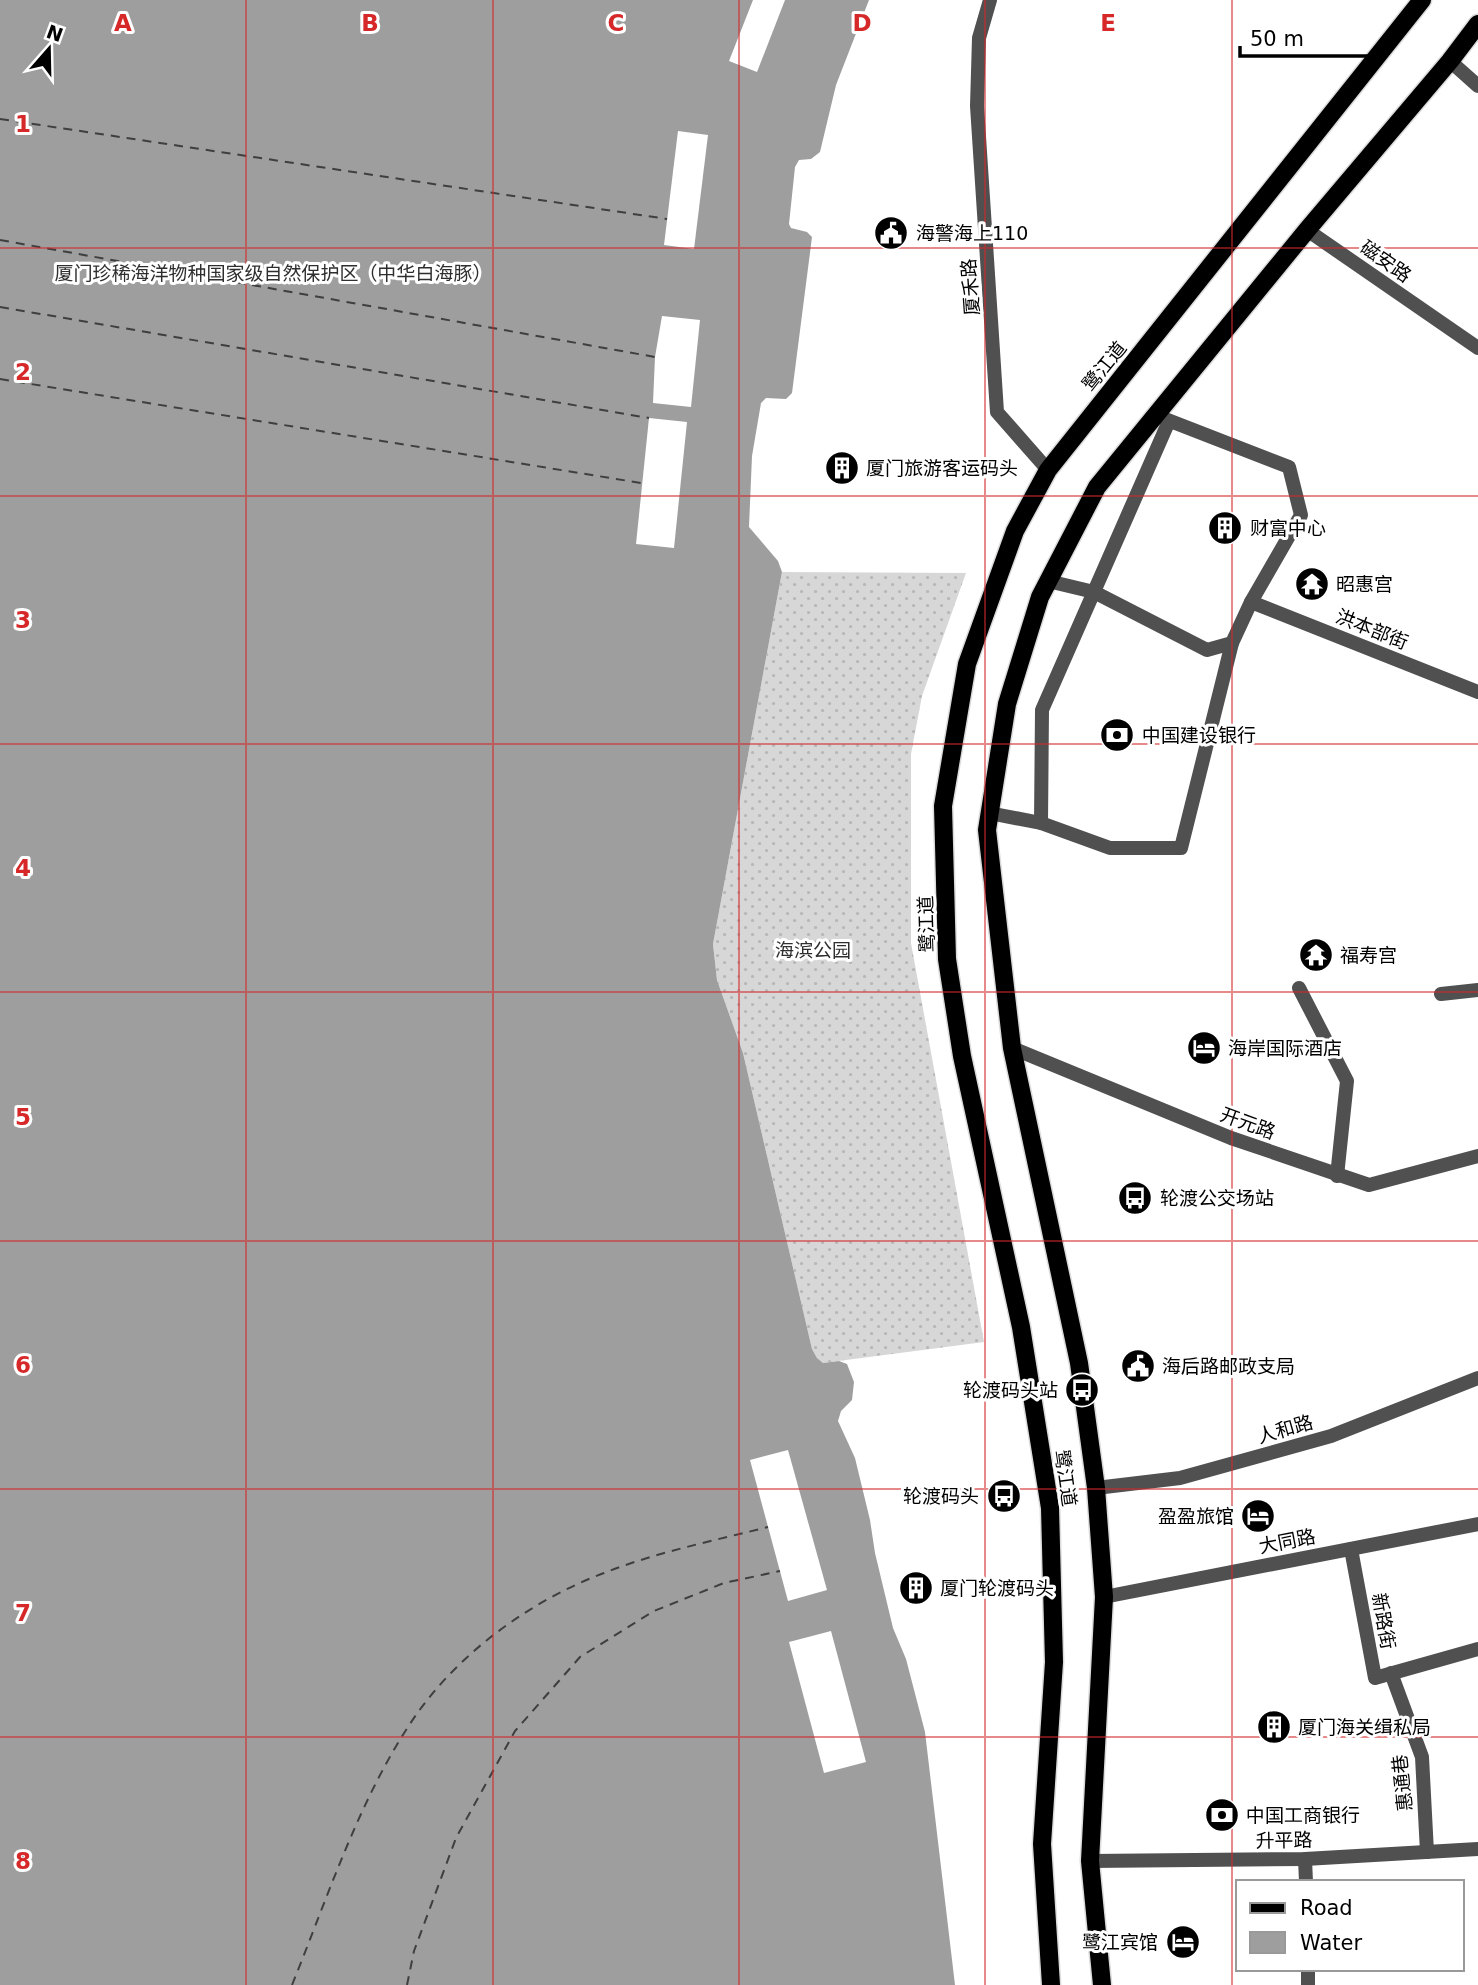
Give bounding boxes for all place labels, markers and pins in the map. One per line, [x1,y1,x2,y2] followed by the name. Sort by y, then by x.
[872,214,910,252] public building icon: 海警海上110
[916,222,1028,244] place label: 海警海上110
[823,449,861,487] building icon: 厦门旅游客运码头
[866,457,1018,479] place label: 厦门旅游客运码头
[1206,509,1244,547] building icon: 财富中心
[1250,517,1326,539] place label: 财富中心
[1293,565,1331,603] temple icon: 昭惠宫
[1336,573,1393,595] place label: 昭惠宫
[1098,716,1136,754] bank icon: 中国建设银行
[1142,724,1256,746] place label: 中国建设银行
[1297,936,1335,974] temple icon: 福寿宫
[1340,944,1397,966] place label: 福寿宫
[1185,1029,1223,1067] hotel icon: 海岸国际酒店
[1228,1037,1342,1059] place label: 海岸国际酒店
[1116,1179,1154,1217] bus stop icon: 轮渡公交场站
[1160,1187,1274,1209] place label: 轮渡公交场站
[1119,1347,1157,1385] public building icon: 海后路邮政支局
[1162,1355,1295,1377] place label: 海后路邮政支局
[1063,1371,1101,1409] bus stop icon: 轮渡码头站
[963,1379,1058,1401] place label: 轮渡码头站
[985,1477,1023,1515] bus stop icon: 轮渡码头
[903,1485,979,1507] place label: 轮渡码头
[1239,1497,1277,1535] hotel icon: 盈盈旅馆
[1158,1505,1234,1527] place label: 盈盈旅馆
[897,1569,935,1607] building icon: 厦门轮渡码头
[940,1577,1054,1599] place label: 厦门轮渡码头
[1255,1708,1293,1746] building icon: 厦门海关缉私局
[1298,1716,1431,1738] place label: 厦门海关缉私局
[1203,1796,1241,1834] bank icon: 中国工商银行
[1246,1804,1360,1826] place label: 中国工商银行
[1164,1923,1202,1961] hotel icon: 鹭江宾馆
[1082,1931,1158,1953] place label: 鹭江宾馆

